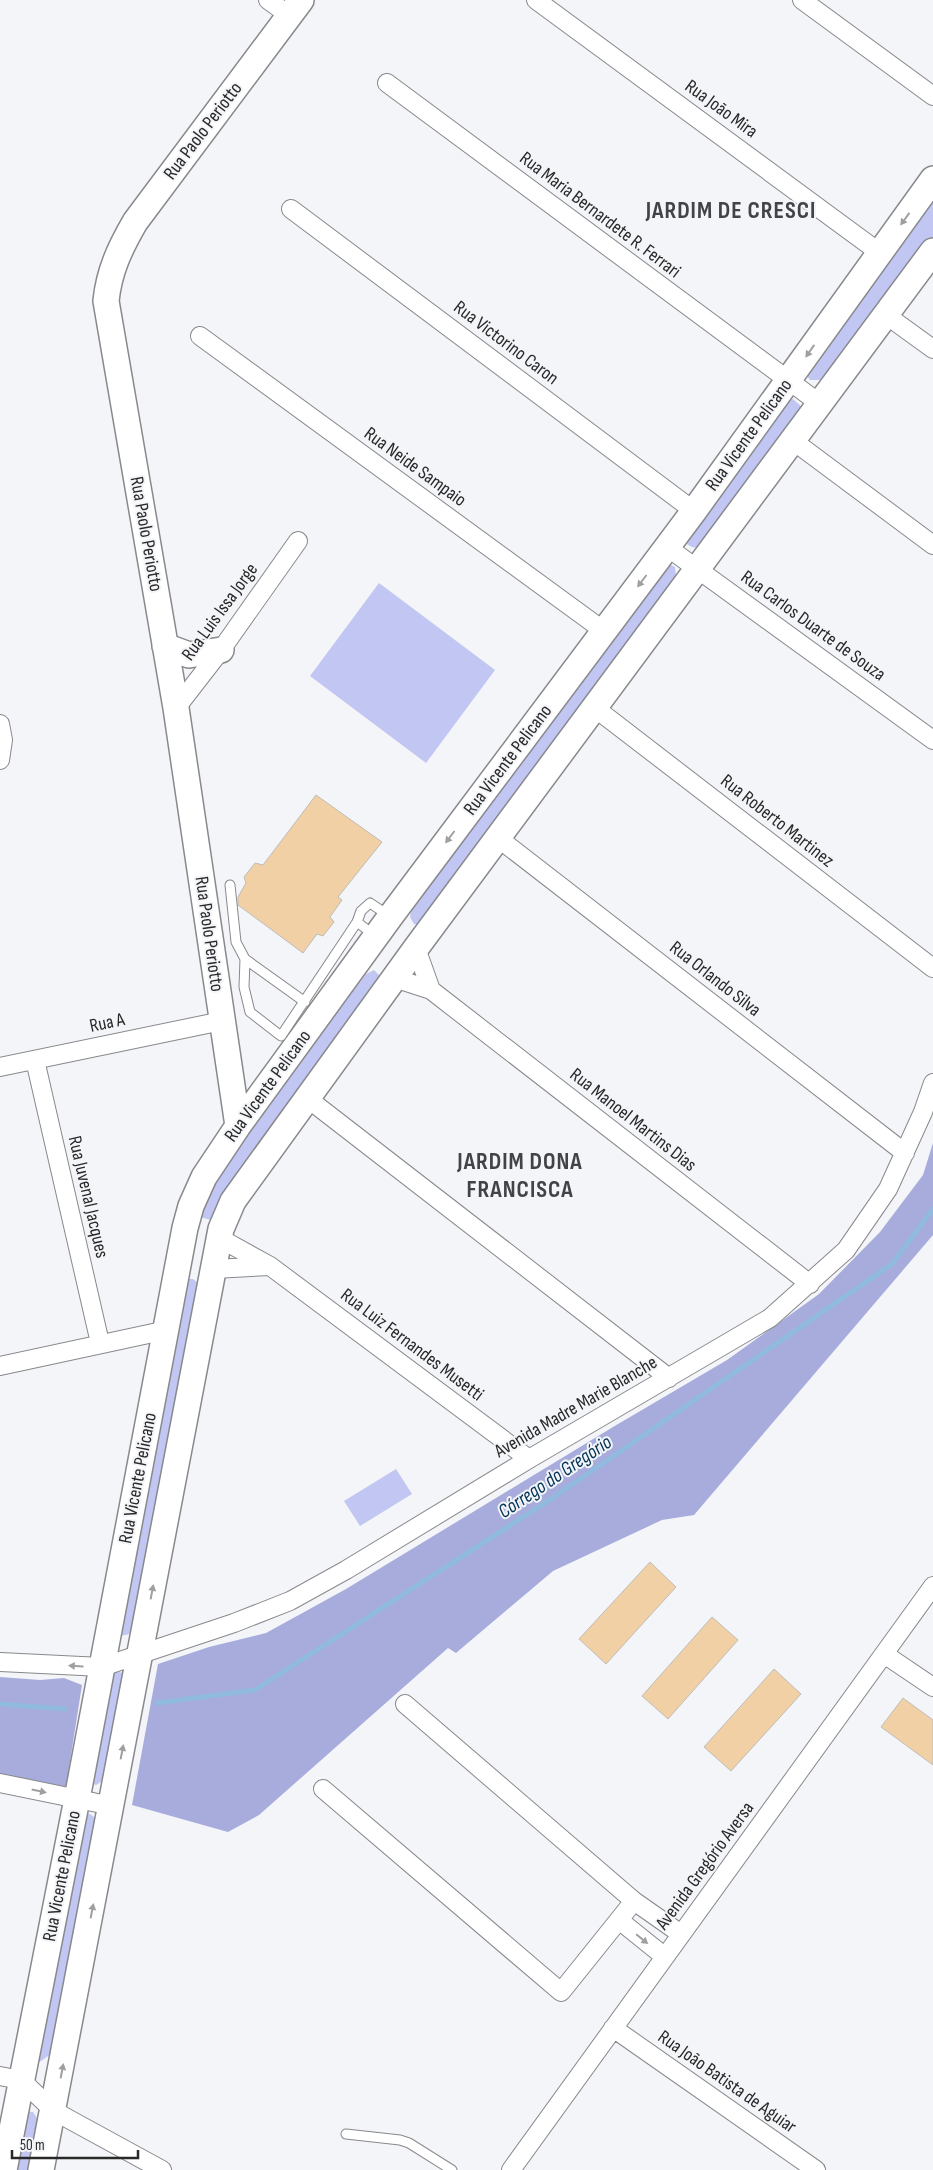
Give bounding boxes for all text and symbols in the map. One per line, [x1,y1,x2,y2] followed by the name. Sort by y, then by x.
[680,75,762,143] street label: Rua João Mira
[159,78,247,184] street label: Rua Paolo Periotto
[515,147,685,283] street label: Rua Maria Bernardete R. Ferrari
[645,196,816,225] district label: JARDIM DE CRESCI
[899,212,910,225] one-way arrow
[449,296,563,390] street label: Rua Victorino Caron
[805,344,815,358] one-way arrow
[701,375,797,495] street label: Rua Vicente Pelicano
[359,422,471,512] street label: Rua Neide Sampaio
[125,475,167,593] street label: Rua Paolo Periotto
[177,559,263,665] street label: Rua Luis Issa Jorge
[736,566,890,686] street label: Rua Carlos Duarte de Souza
[637,574,647,588] one-way arrow
[459,700,557,820] street label: Rua Vicente Pelicano
[716,770,838,872] street label: Rua Roberto Martinez
[445,830,455,844] one-way arrow
[190,875,228,993] street label: Rua Paolo Periotto
[665,936,765,1022] street label: Rua Orlando Silva
[87,1008,127,1038] street label: Rua A
[220,1026,316,1146] street label: Rua Vicente Pelicano
[565,1063,701,1177] street label: Rua Manoel Martins Dias
[63,1134,113,1261] street label: Rua Juvenal Jacques
[456,1147,583,1204] district label: JARDIM DONA FRANCISCA
[336,1284,488,1406] street label: Rua Luiz Fernandes Musetti
[490,1351,661,1463] street label: Avenida Madre Marie Blanche
[114,1411,162,1545] street label: Rua Vicente Pelicano
[494,1430,616,1524] water label: Córrego do Gregório
[148,1584,156,1599] one-way arrow
[67,1661,83,1669] one-way arrow
[119,1743,127,1759] one-way arrow
[31,1787,46,1795] one-way arrow
[650,1798,759,1935] street label: Avenida Gregório Aversa
[38,1809,86,1943] street label: Rua Vicente Pelicano
[88,1904,96,1919] one-way arrow
[635,1933,648,1944] one-way arrow
[653,2026,801,2139] street label: Rua João Batista de Aguiar
[58,2062,66,2078] one-way arrow
[12,2128,139,2160] scale bar
[20,2136,45,2155] text: 50 m

